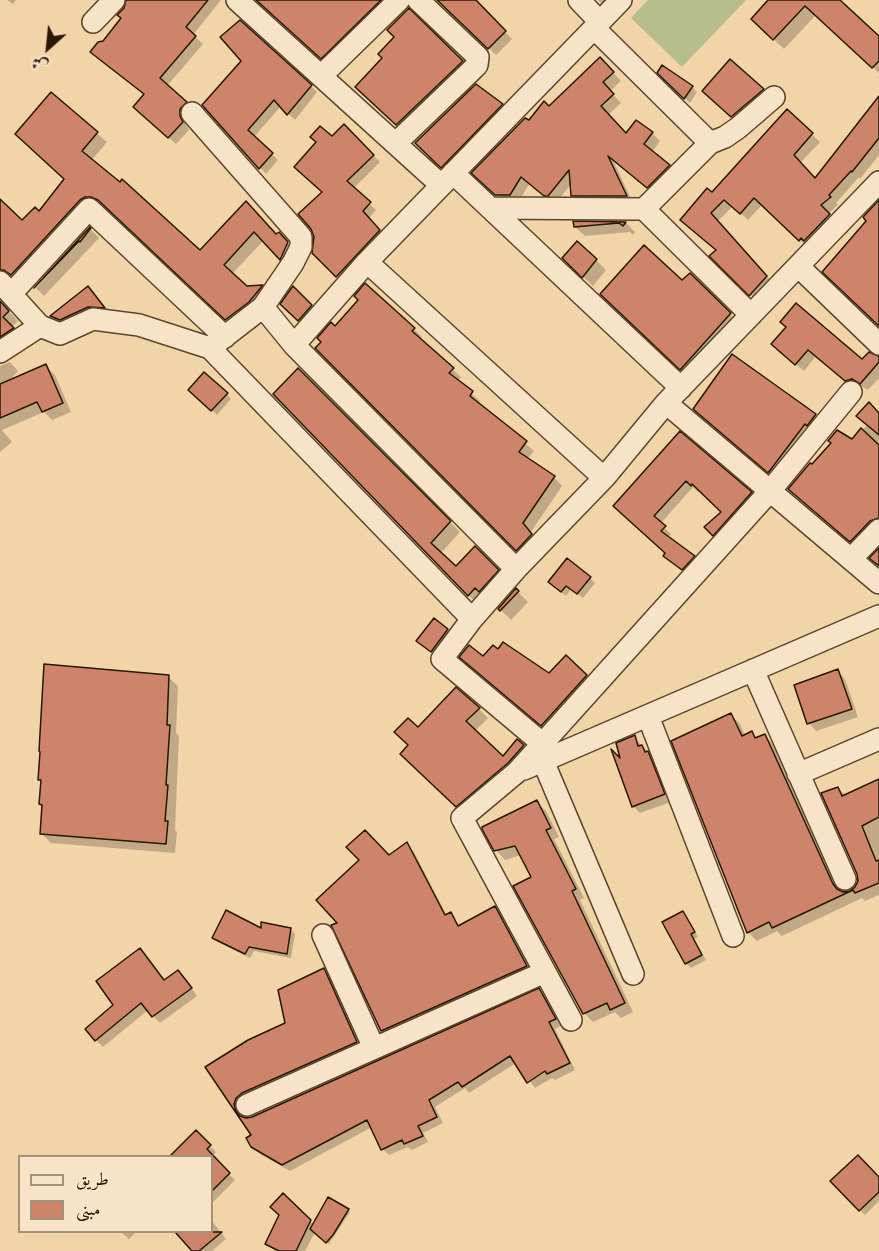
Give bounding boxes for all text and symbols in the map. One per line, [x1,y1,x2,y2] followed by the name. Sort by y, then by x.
[18,18,78,78] north arrow
[28,52,51,77] text: ش
[18,1155,213,1233] legend
[76,1167,109,1190] text: طريق
[76,1197,101,1220] text: مبنى

